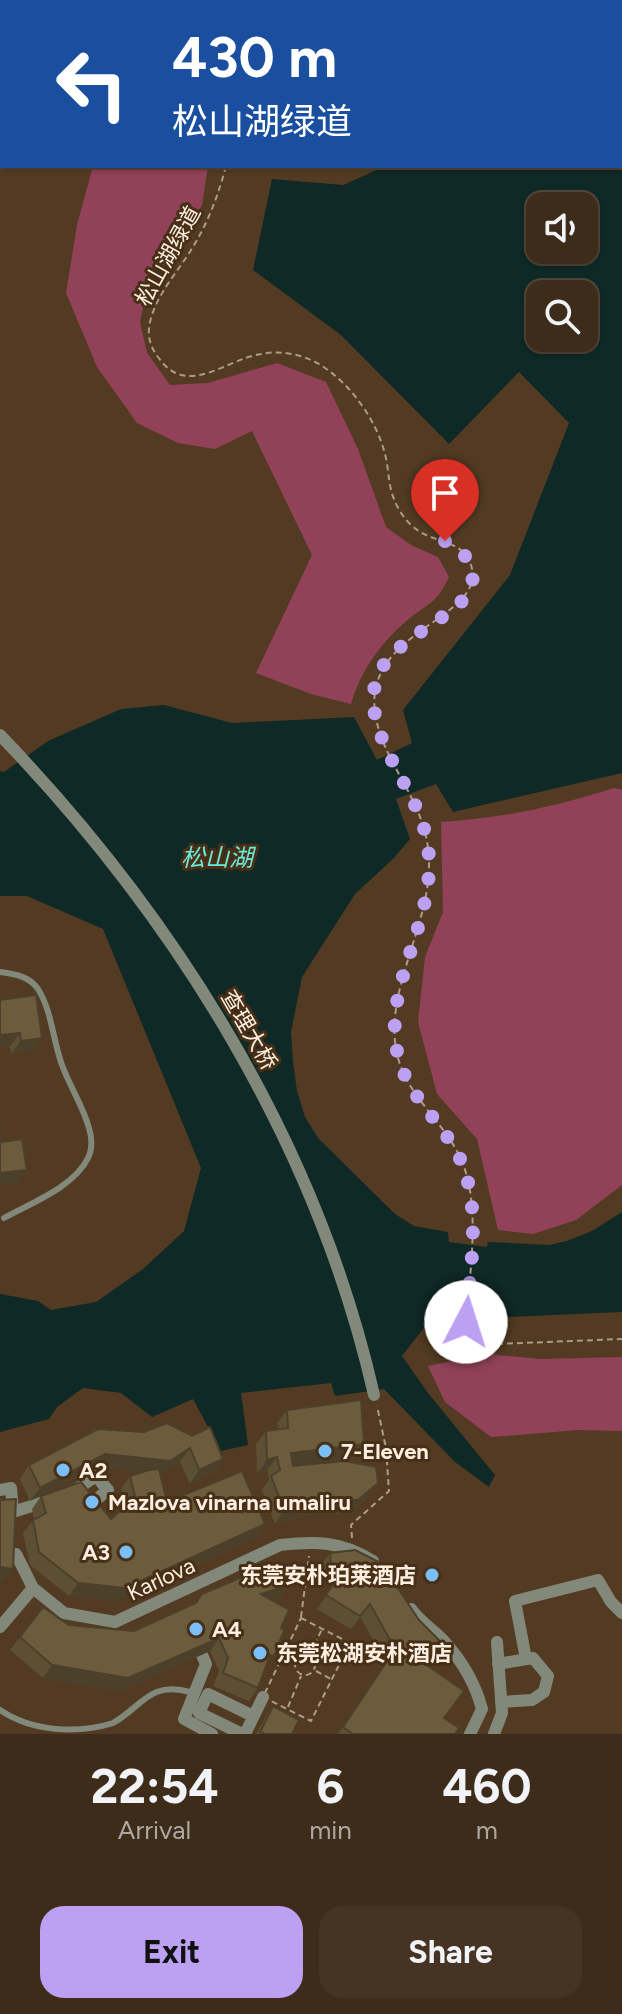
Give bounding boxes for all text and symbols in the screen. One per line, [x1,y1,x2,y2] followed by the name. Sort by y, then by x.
[172,24,337,91] text: 430 m
[40,32,144,136] icon: left
[172,100,352,143] text: 松山湖绿道
[526,192,598,352] map controls
[526,192,598,264] button: sound
[130,201,206,311] street label: 松山湖绿道
[526,280,598,352] button: search
[411,459,479,541] pin
[423,471,467,515] icon: arrive
[181,843,257,872] water label: 松山湖
[215,985,283,1075] street label: 查理大桥
[424,1280,508,1364] position arrow
[341,1438,429,1465] place label: 7-Eleven
[316,1442,334,1460] marker: 7-Eleven
[79,1457,107,1484] place label: A2
[54,1461,72,1479] marker: A2
[108,1489,351,1516] place label: Mazlova vinarna umaliru
[83,1493,101,1511] marker: Mazlova vinarna umaliru
[82,1539,110,1566] place label: A3
[117,1543,135,1561] marker: A3
[123,1552,199,1606] street label: Karlova
[240,1562,416,1589] place label: 东莞安朴珀莱酒店
[423,1566,441,1584] marker: 东莞安朴珀莱酒店
[212,1616,242,1643] place label: A4
[187,1620,205,1638] marker: A4
[276,1640,452,1667] place label: 东莞松湖安朴酒店
[251,1644,269,1662] marker: 东莞松湖安朴酒店
[90,1757,219,1815] text: 22:54
[317,1757,344,1815] text: 6
[442,1757,532,1815] text: 460
[118,1814,191,1846] text: Arrival
[309,1814,352,1846] text: min
[476,1814,498,1846] text: m
[40,1906,303,1998] button: Exit
[319,1906,582,1998] button: Share

